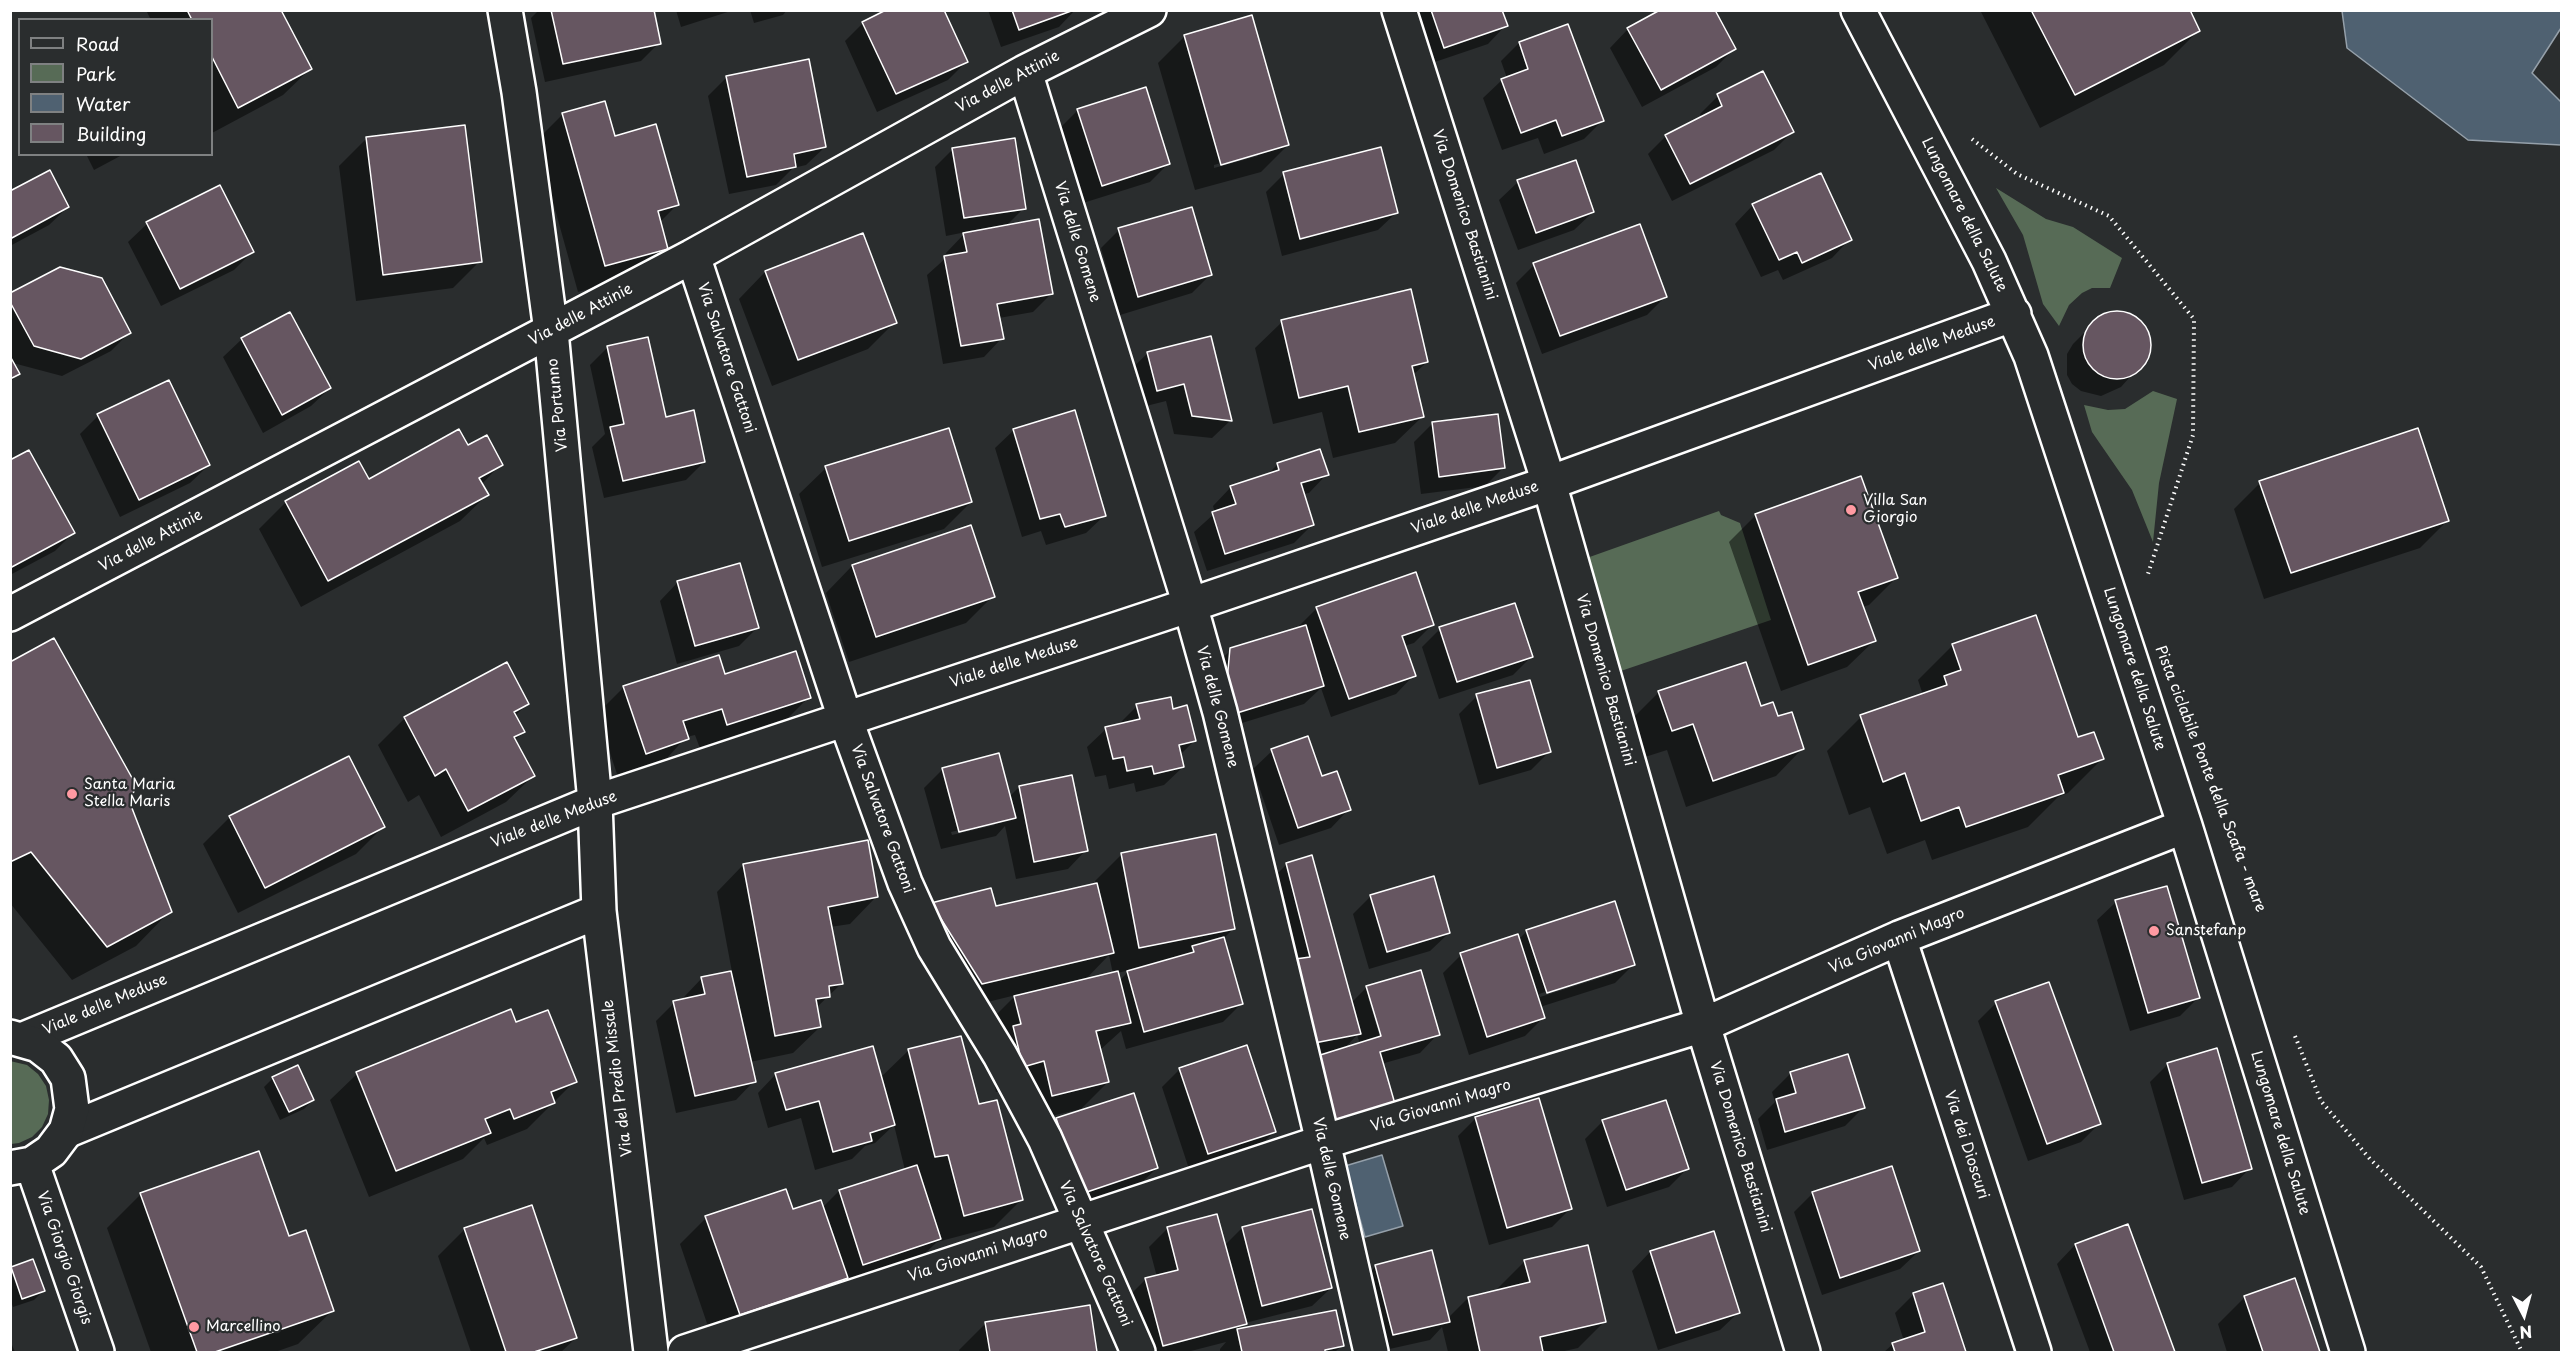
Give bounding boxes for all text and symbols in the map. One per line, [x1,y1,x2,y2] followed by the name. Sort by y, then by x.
[18,18,213,156] legend
[76,30,120,57] text: Road
[953,47,1063,117] street label: Via delle Attinie
[76,60,116,87] text: Park
[76,90,130,117] text: Water
[76,120,146,147] text: Building
[1428,127,1500,303] street label: Via Domenico Bastianini
[1917,135,2011,295] street label: Lungomare della Salute
[1050,180,1104,304] street label: Via delle Gomene
[526,280,636,350] street label: Via delle Attinie
[693,280,759,436] street label: Via Salvatore Gattoni
[1866,313,1998,375] street label: Viale delle Meduse
[544,357,572,453] street label: Via Portunno
[1409,478,1541,538] street label: Viale delle Meduse
[1863,492,1927,527] place label: Villa San Giorgio
[1844,503,1858,517] marker: Villa San Giorgio
[96,506,206,576] street label: Via delle Attinie
[2099,585,2169,753] street label: Lungomare della Salute
[1572,592,1638,768] street label: Via Domenico Bastianini
[948,634,1080,692] street label: Viale delle Meduse
[2151,643,2269,915] street label: Pista ciclabile Ponte della Scafa - mare
[1192,644,1242,770] street label: Via delle Gomene
[847,742,917,896] street label: Via Salvatore Gattoni
[84,776,175,811] place label: Santa Maria Stella Maris
[65,787,79,801] marker: Santa Maria Stella Maris
[488,788,620,852] street label: Viale delle Meduse
[1826,904,1968,978] street label: Via Giovanni Magro
[2166,922,2246,940] place label: Sanstefanp
[2147,924,2161,938] marker: Sanstefanp
[40,971,170,1039] street label: Viale delle Meduse
[599,999,637,1157] street label: Via del Predio Missale
[2246,1049,2314,1217] street label: Lungomare della Salute
[1705,1059,1775,1235] street label: Via Domenico Bastianini
[1369,1076,1513,1136] street label: Via Giovanni Magro
[1940,1088,1992,1202] street label: Via dei Dioscuri
[1308,1116,1354,1242] street label: Via delle Gomene
[1055,1179,1135,1329] street label: Via Salvatore Gattoni
[33,1189,95,1327] street label: Via Giorgio Giorgis
[906,1224,1050,1286] street label: Via Giovanni Magro
[2494,1285,2554,1345] north arrow
[206,1318,281,1336] place label: Marcellino
[187,1320,201,1334] marker: Marcellino
[2518,1320,2533,1345] text: N

